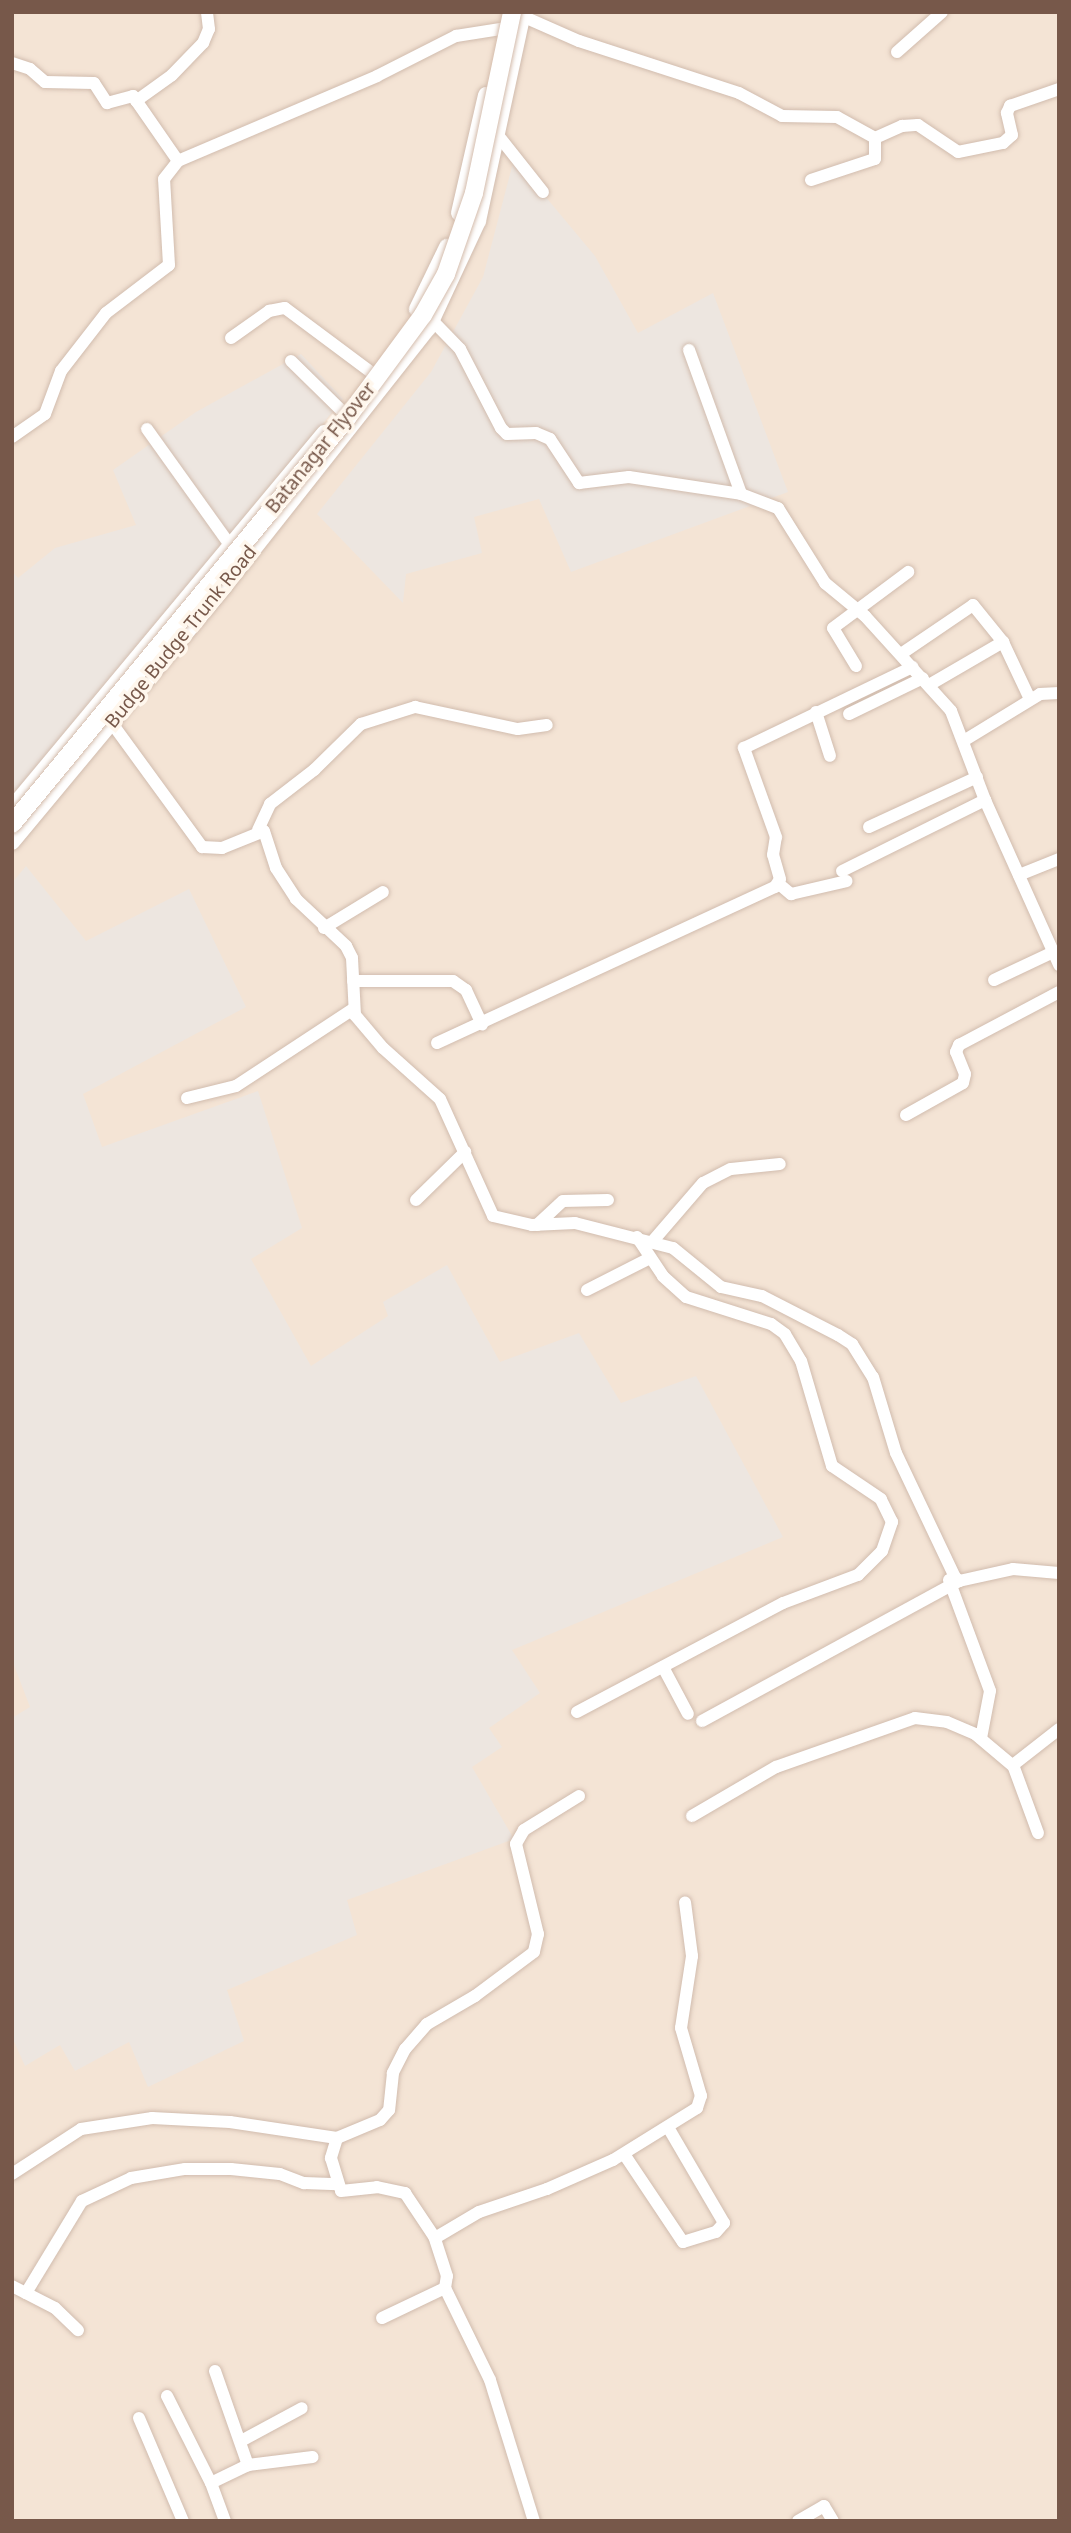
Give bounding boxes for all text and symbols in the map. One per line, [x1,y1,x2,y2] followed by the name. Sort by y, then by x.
[261,378,381,518] street label: Batanagar Flyover
[100,541,262,733] street label: Budge Budge Trunk Road

